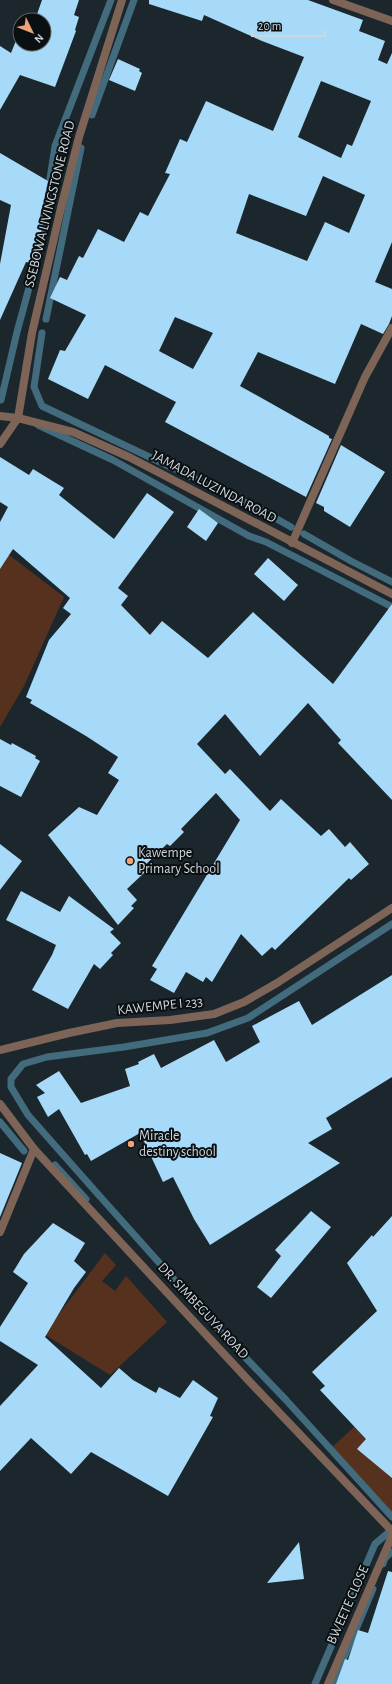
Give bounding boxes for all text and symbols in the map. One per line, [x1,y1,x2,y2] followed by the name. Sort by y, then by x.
[12,12,52,52] north arrow
[252,12,325,38] scale bar
[258,20,281,32] text: 20 m
[32,32,46,45] text: N
[23,119,77,289] street label: SSEBOWA LIVINGSTONE ROAD
[149,448,279,526] street label: JAMADA LUZINDA ROAD
[138,846,220,876] place label: Kawempe Primary School
[125,856,135,866] marker: Kawempe Primary School
[116,995,204,1017] street label: KAWEMPE I 233
[139,1129,216,1159] place label: Miracle destiny school
[126,1139,136,1149] marker: Miracle destiny school
[155,1260,251,1362] street label: DR. SIMBEGUYA ROAD
[324,1563,372,1646] street label: BWEETE CLOSE

